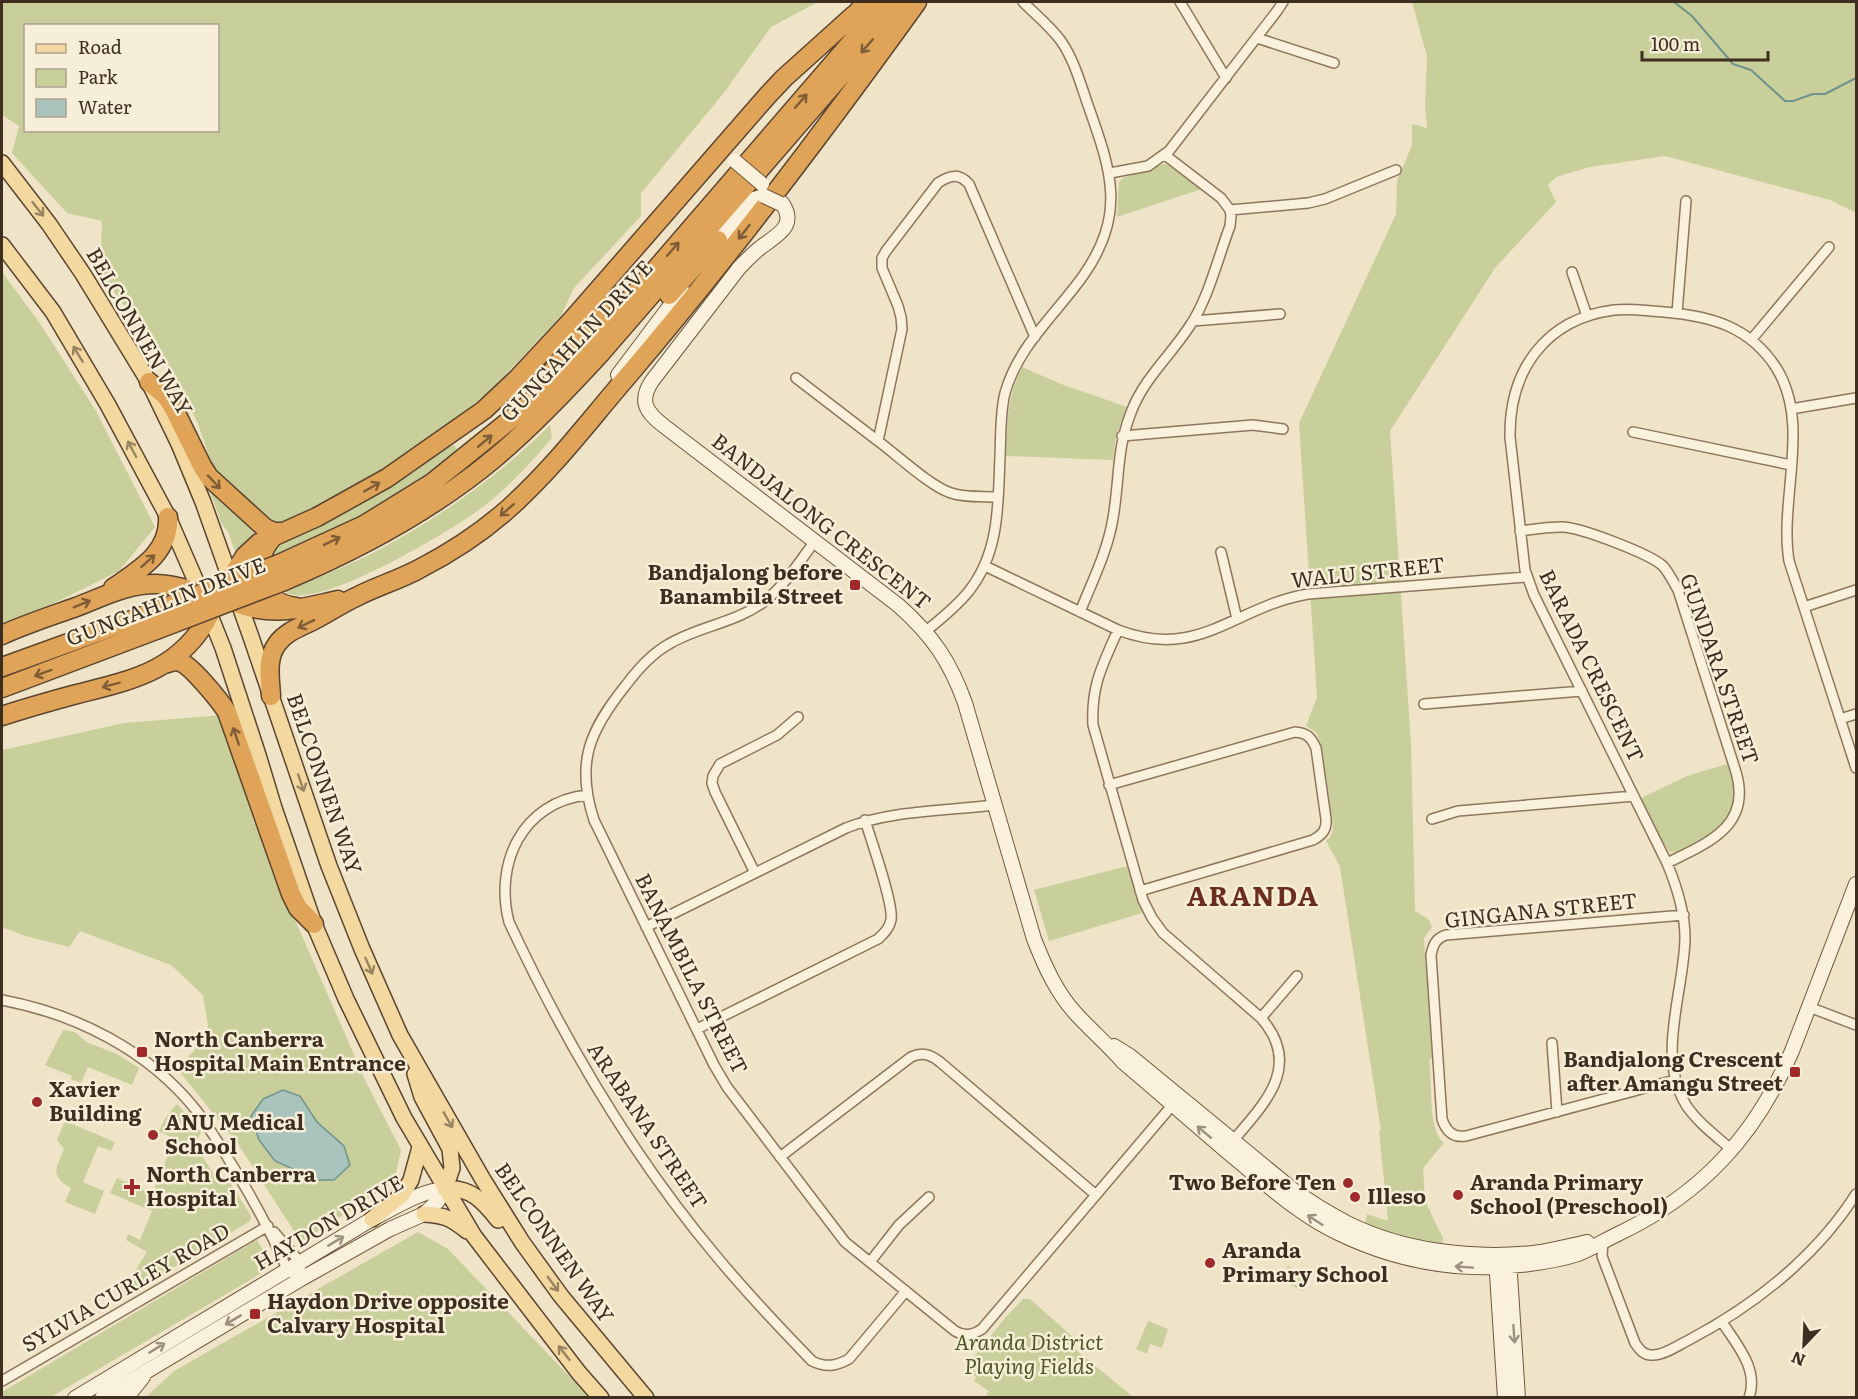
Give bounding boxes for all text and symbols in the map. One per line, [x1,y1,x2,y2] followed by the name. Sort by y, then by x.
[24,24,219,132] legend
[1642,24,1768,62] scale bar
[1651,30,1700,57] text: 100 m
[78,33,122,60] text: Road
[860,38,874,53] one-way arrow
[78,63,119,90] text: Park
[78,93,132,120] text: Water
[794,94,808,109] one-way arrow
[32,201,45,217] one-way arrow
[738,223,751,239] one-way arrow
[80,241,202,421] street label: BELCONNEN WAY
[666,241,680,256] one-way arrow
[492,251,659,427] street label: GUNGAHLIN DRIVE
[72,346,84,363] one-way arrow
[706,424,939,616] street label: BANDJALONG CRESCENT
[477,434,492,448] one-way arrow
[126,440,137,458] one-way arrow
[207,474,221,489] one-way arrow
[363,481,380,493] one-way arrow
[500,503,515,517] one-way arrow
[323,534,341,546] one-way arrow
[61,547,269,652] street label: GUNGAHLIN DRIVE
[1290,547,1446,594] street label: WALU STREET
[140,554,155,568] one-way arrow
[648,555,844,610] place label: Bandjalong before Banambila Street
[1533,563,1653,767] street label: BARADA CRESCENT
[1674,569,1769,768] street label: GUNDARA STREET
[848,578,862,592] marker: Bandjalong before Banambila Street
[72,598,91,609] one-way arrow
[297,619,315,631] one-way arrow
[34,668,53,679] one-way arrow
[102,680,121,692] one-way arrow
[281,688,372,878] street label: BELCONNEN WAY
[230,727,241,746] one-way arrow
[296,773,307,792] one-way arrow
[629,867,757,1079] street label: BANAMBILA STREET
[1187,874,1319,914] district label: ARANDA
[1443,883,1639,934] street label: GINGANA STREET
[364,956,375,975] one-way arrow
[154,1022,406,1077] place label: North Canberra Hospital Main Entrance
[582,1035,717,1214] street label: ARABANA STREET
[1563,1042,1784,1097] place label: Bandjalong Crescent after Amangu Street
[135,1045,149,1059] marker: North Canberra Hospital Main Entrance
[1788,1065,1802,1079] marker: Bandjalong Crescent after Amangu Street
[49,1072,142,1127] place label: Xavier Building
[30,1095,44,1109] marker: Xavier Building
[165,1105,305,1160] place label: ANU Medical School
[443,1110,454,1128] one-way arrow
[1197,1125,1212,1139] one-way arrow
[146,1128,160,1142] marker: ANU Medical School
[489,1155,623,1328] street label: BELCONNEN WAY
[146,1157,317,1212] place label: North Canberra Hospital
[247,1165,408,1276] street label: HAYDON DRIVE
[1169,1165,1336,1196] place label: Two Before Ten
[1470,1165,1668,1220] place label: Aranda Primary School (Preschool)
[1341,1176,1355,1190] marker: Two Before Ten
[123,1178,141,1196] marker: North Canberra Hospital
[1367,1179,1426,1210] place label: Illeso
[1451,1188,1465,1202] marker: Aranda Primary School (Preschool)
[1348,1190,1362,1204] marker: Illeso
[15,1213,235,1358] street label: SYLVIA CURLEY ROAD
[1307,1214,1323,1226] one-way arrow
[1222,1233,1389,1288] place label: Aranda Primary School
[327,1234,344,1246] one-way arrow
[1203,1256,1217,1270] marker: Aranda Primary School
[1455,1261,1475,1272] one-way arrow
[547,1275,559,1291] one-way arrow
[267,1284,509,1339] place label: Haydon Drive opposite Calvary Hospital
[248,1307,262,1321] marker: Haydon Drive opposite Calvary Hospital
[225,1314,242,1326] one-way arrow
[1774,1315,1834,1375] north arrow
[1509,1323,1520,1343] one-way arrow
[955,1325,1104,1380] park label: Aranda District Playing Fields
[148,1341,165,1353] one-way arrow
[557,1345,570,1361] one-way arrow
[1787,1346,1809,1373] text: N

